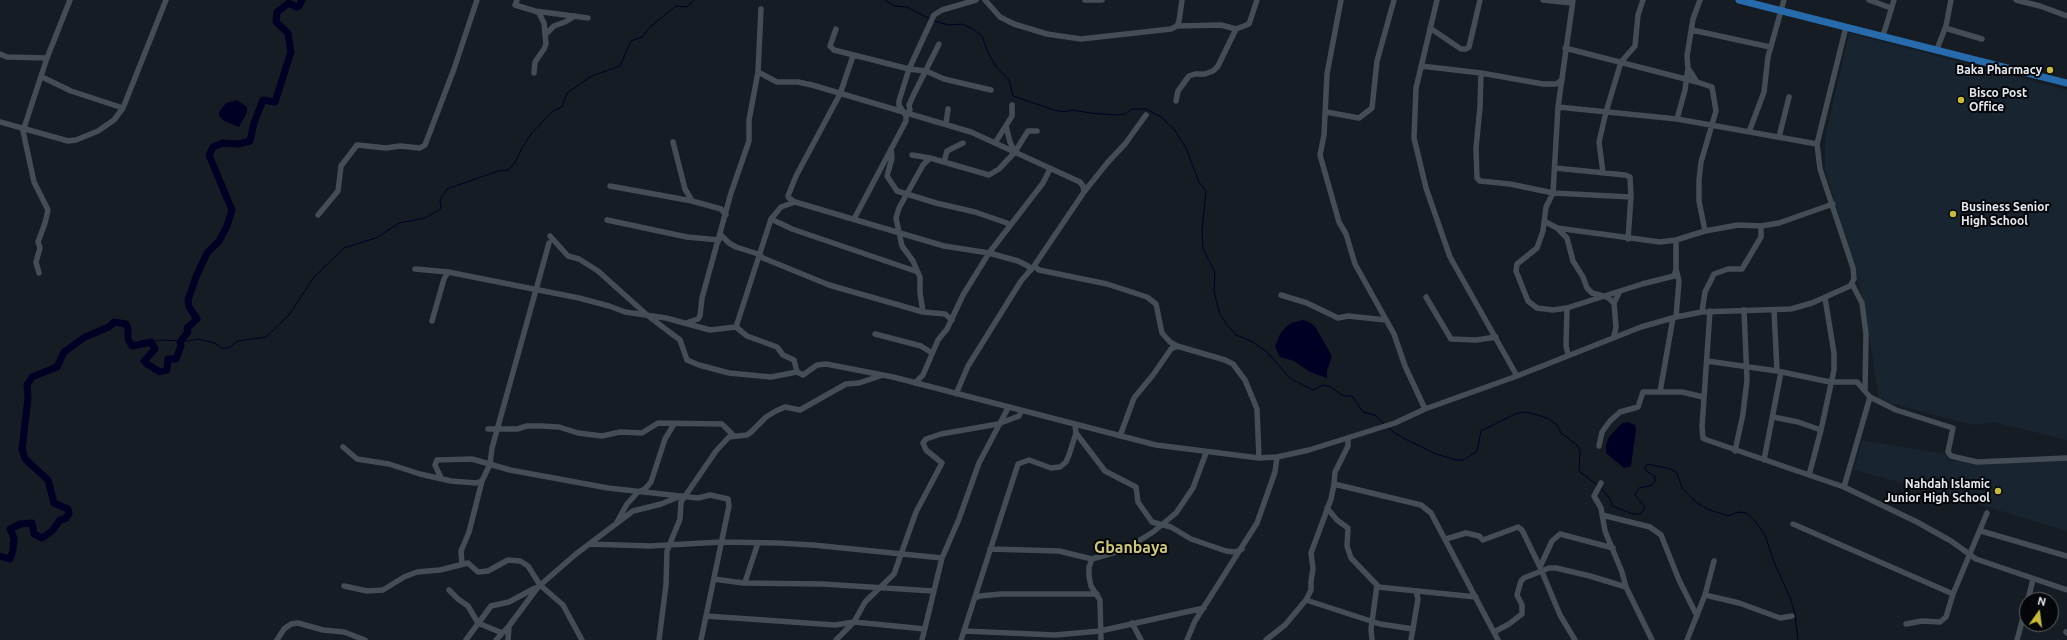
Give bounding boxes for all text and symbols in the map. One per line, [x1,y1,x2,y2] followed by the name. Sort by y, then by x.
[1956,63,2042,77] place label: Baka Pharmacy
[2045,65,2055,75] marker: Baka Pharmacy
[1969,86,2027,114] place label: Bisco Post Office
[1956,95,1966,105] marker: Bisco Post Office
[1961,200,2049,228] place label: Business Senior High School
[1948,209,1958,219] marker: Business Senior High School
[1885,477,1990,505] place label: Nahdah Islamic Junior High School
[1993,486,2003,496] marker: Nahdah Islamic Junior High School
[1094,538,1168,558] district label: Gbanbaya
[2019,592,2059,632] north arrow
[2036,595,2047,608] text: N

